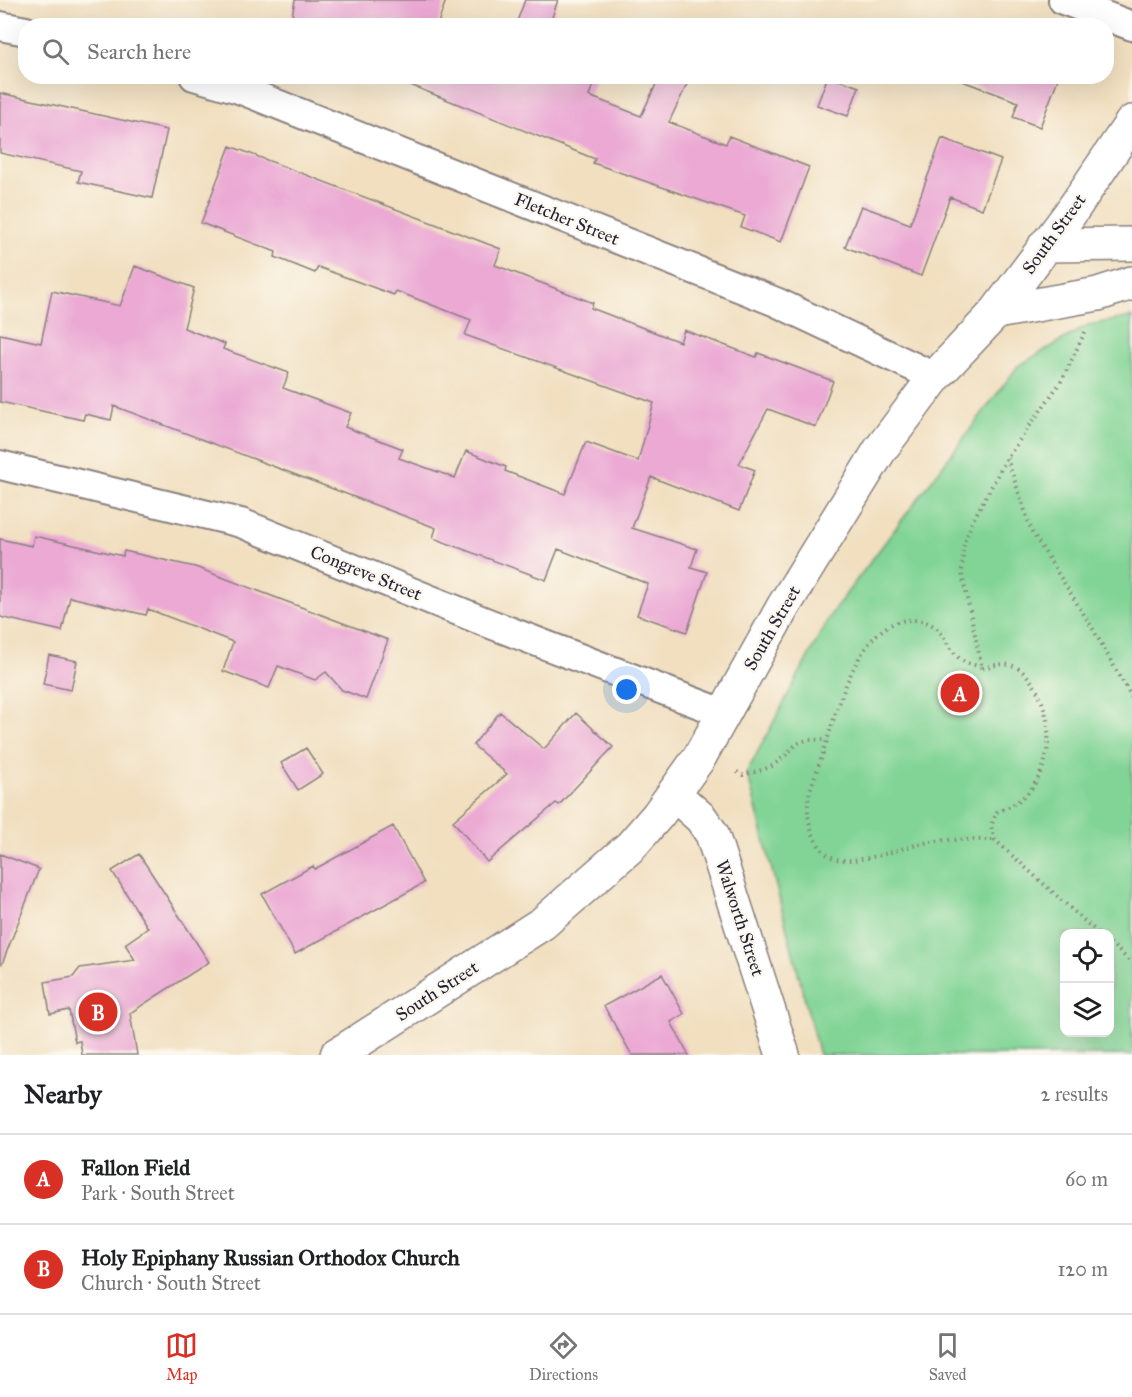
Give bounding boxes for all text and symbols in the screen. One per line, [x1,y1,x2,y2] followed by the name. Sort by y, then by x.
[18,18,1114,84] search box
[39,35,72,68] icon: search
[87,38,191,65] text: Search here
[511,188,623,250] street label: Fletcher Street
[1017,189,1091,279] street label: South Street
[307,541,425,606] street label: Congreve Street
[739,581,805,674] street label: South Street
[940,670,980,716] pin: A
[612,675,641,704] your location
[711,857,769,980] street label: Walworth Street
[1060,929,1114,1037] map controls
[1060,929,1114,983] button: locate
[392,956,483,1026] street label: South Street
[1060,983,1114,1037] button: layers
[78,990,118,1034] pin: B
[24,1078,102,1110] text: Nearby
[1040,1082,1108,1106] text: 2 results
[81,1154,190,1181] text: Fallon Field
[37,1167,50,1191] text: A
[1065,1167,1108,1191] text: 60 m
[81,1181,235,1205] text: Park · South Street
[81,1244,460,1271] text: Holy Epiphany Russian Orthodox Church
[37,1257,50,1281] text: B
[1057,1257,1108,1281] text: 120 m
[81,1271,261,1295] text: Church · South Street
[165,1329,198,1384] tab: Map
[529,1329,598,1384] tab: Directions
[929,1329,967,1384] tab: Saved

